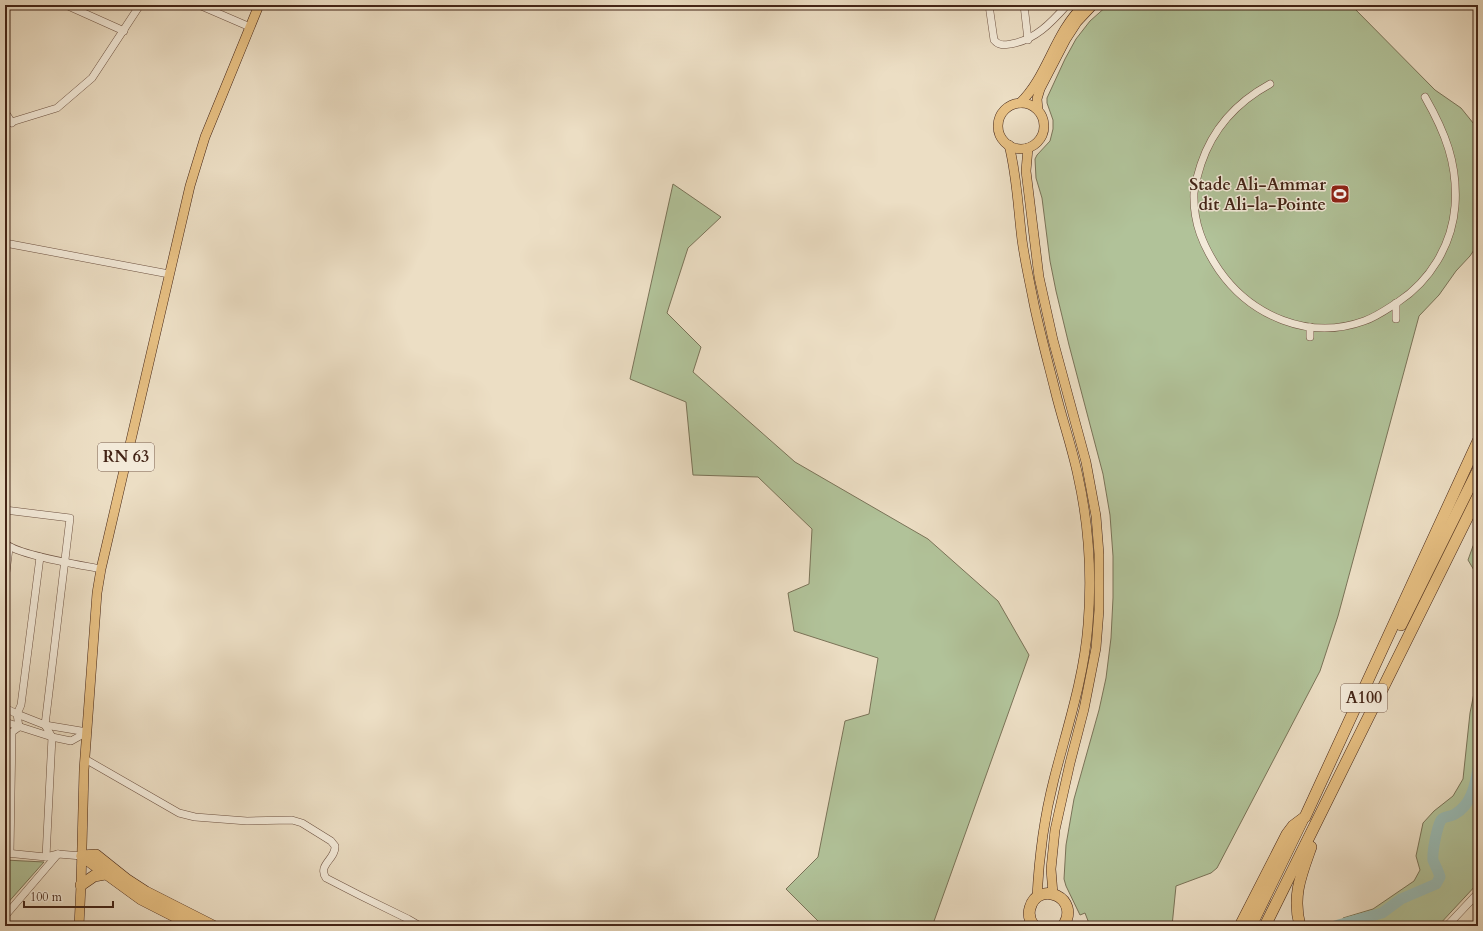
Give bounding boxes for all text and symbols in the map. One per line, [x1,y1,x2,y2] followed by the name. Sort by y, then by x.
[1189,173,1326,216] place label: Stade Ali-Ammar dit Ali-la-Pointe
[1329,183,1351,205] sports icon: Stade Ali-Ammar dit Ali-la-Pointe
[98,443,154,471] road number: RN 63
[1341,684,1387,712] road number: A100
[24,883,113,909] scale bar
[30,889,63,905] text: 100 m

